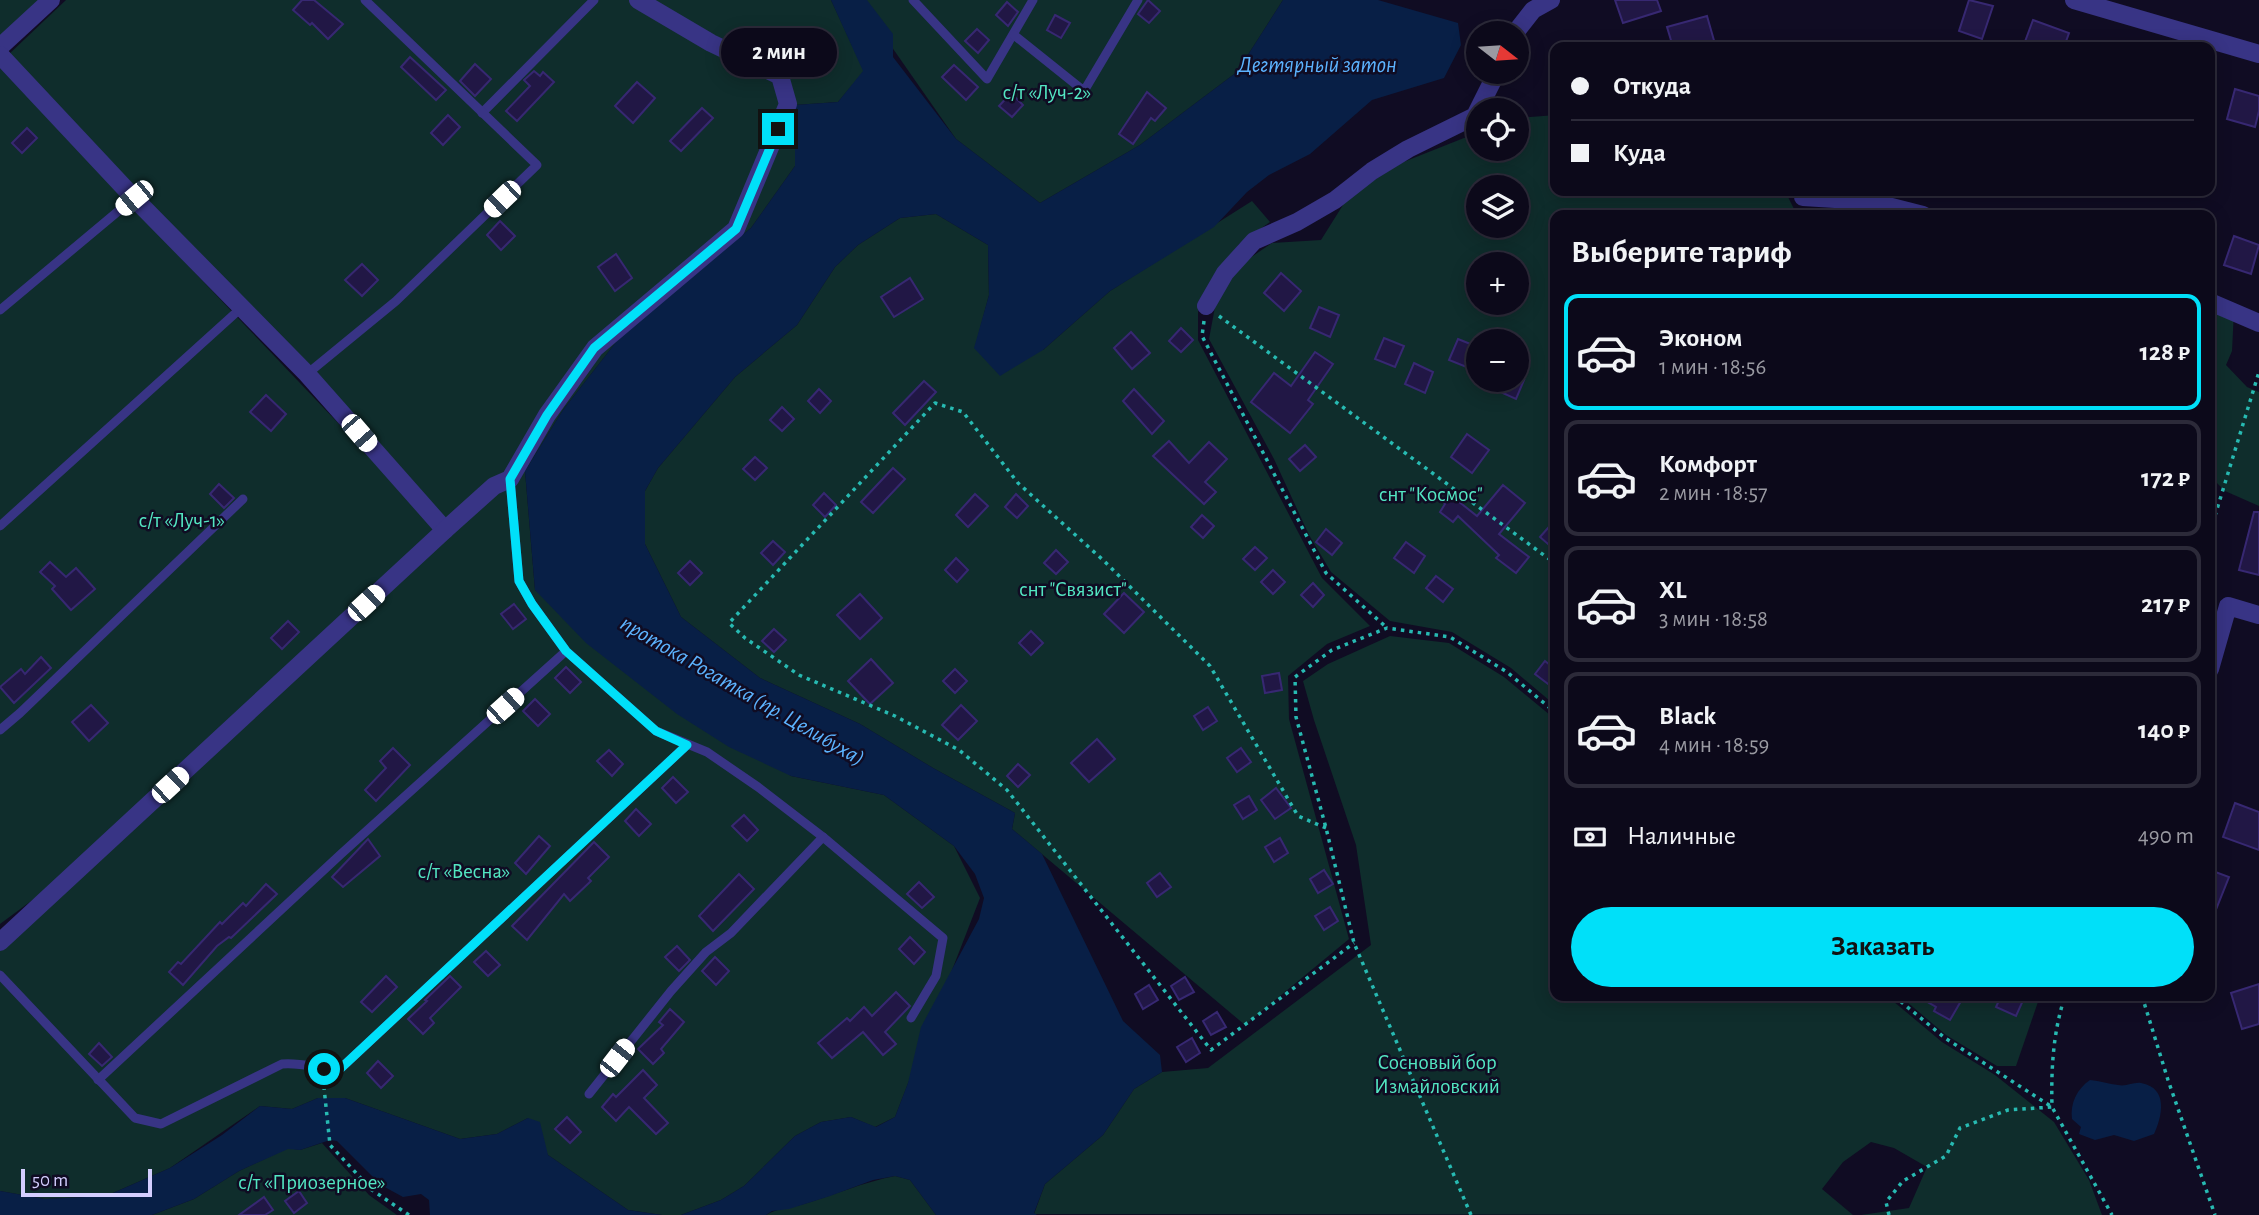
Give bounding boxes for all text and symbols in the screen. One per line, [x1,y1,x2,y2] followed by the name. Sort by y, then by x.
[1466,21,1530,84] north arrow
[1466,21,1529,392] map controls
[720,27,836,76] callout: 2 мин
[752,41,806,64] text: 2 мин
[1236,54,1397,77] water label: Дегтярный затон
[1613,73,1691,99] text: Откуда
[1003,82,1091,103] park label: с/т «Луч-2»
[1466,98,1529,161] button: locate
[762,113,794,145] route end
[1613,140,1666,166] text: Куда
[1466,175,1529,238] button: layers
[112,176,157,220] car
[480,177,525,221] car
[1571,236,1792,268] text: Выберите тариф
[1466,252,1529,315] button: +
[1575,321,1638,384] icon: car
[1659,325,1742,351] text: Эконом
[1466,329,1529,392] button: −
[2139,339,2190,365] text: 128 ₽
[1659,356,1766,379] text: 1 мин · 18:56
[338,410,381,456] car
[1575,447,1638,510] icon: car
[1659,451,1757,477] text: Комфорт
[2141,465,2190,491] text: 172 ₽
[1659,482,1768,505] text: 2 мин · 18:57
[1379,484,1483,505] park label: снт "Космос"
[139,510,225,531] park label: с/т «Луч-1»
[1575,573,1638,636] icon: car
[1659,577,1686,603] text: XL
[1019,579,1127,600] park label: снт "Связист"
[344,581,389,625] car
[2141,591,2190,617] text: 217 ₽
[1659,608,1768,631] text: 3 мин · 18:58
[616,612,868,771] water label: протока Рогатка (пр. Целибуха)
[483,684,528,728] car
[1575,699,1638,762] icon: car
[1659,703,1716,729] text: Black
[2138,717,2190,743] text: 140 ₽
[1659,734,1769,757] text: 4 мин · 18:59
[148,763,193,807] car
[1571,818,1609,856] icon: cash
[1627,823,1736,849] text: Наличные
[2138,825,2194,848] text: 490 m
[418,861,510,882] park label: с/т «Весна»
[1571,907,2194,987] button: Заказать
[596,1035,639,1081] car
[1374,1052,1500,1097] park label: Сосновый бор Измайловский
[308,1053,340,1085] route start
[21,1166,152,1198] scale bar
[32,1171,68,1190] text: 50 m
[238,1172,386,1193] park label: с/т «Приозерное»

